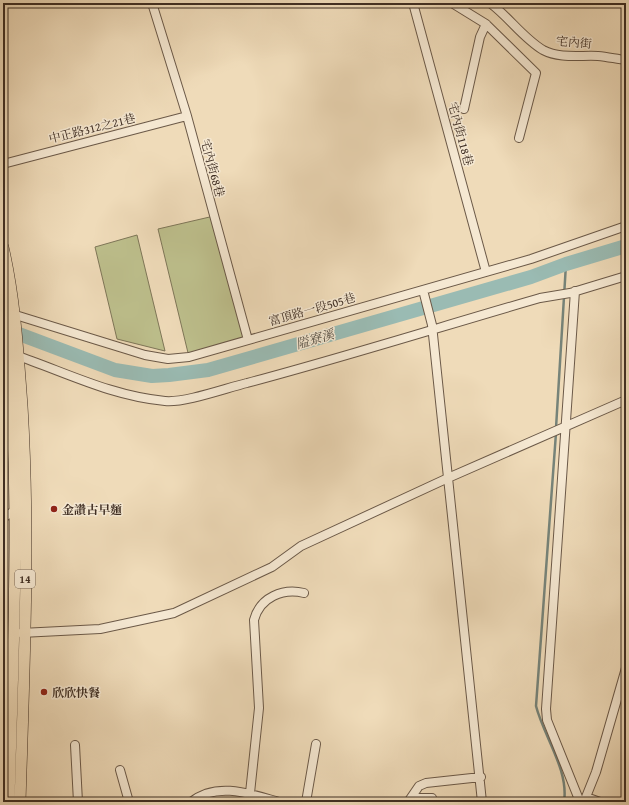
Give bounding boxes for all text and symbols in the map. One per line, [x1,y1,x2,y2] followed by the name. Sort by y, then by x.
[555,32,594,52] street label: 宅內街
[444,100,478,168] street label: 宅內街118巷
[47,109,137,147] street label: 中正路312之21巷
[197,137,229,199] street label: 宅內街68巷
[267,289,357,329] street label: 富頂路一段505巷
[294,324,338,354] water label: 隘寮溪
[62,501,122,518] place label: 金讚古早麵
[49,504,59,514] marker: 金讚古早麵
[15,570,35,588] road number: 14
[52,684,100,701] place label: 欣欣快餐
[39,687,49,697] marker: 欣欣快餐

